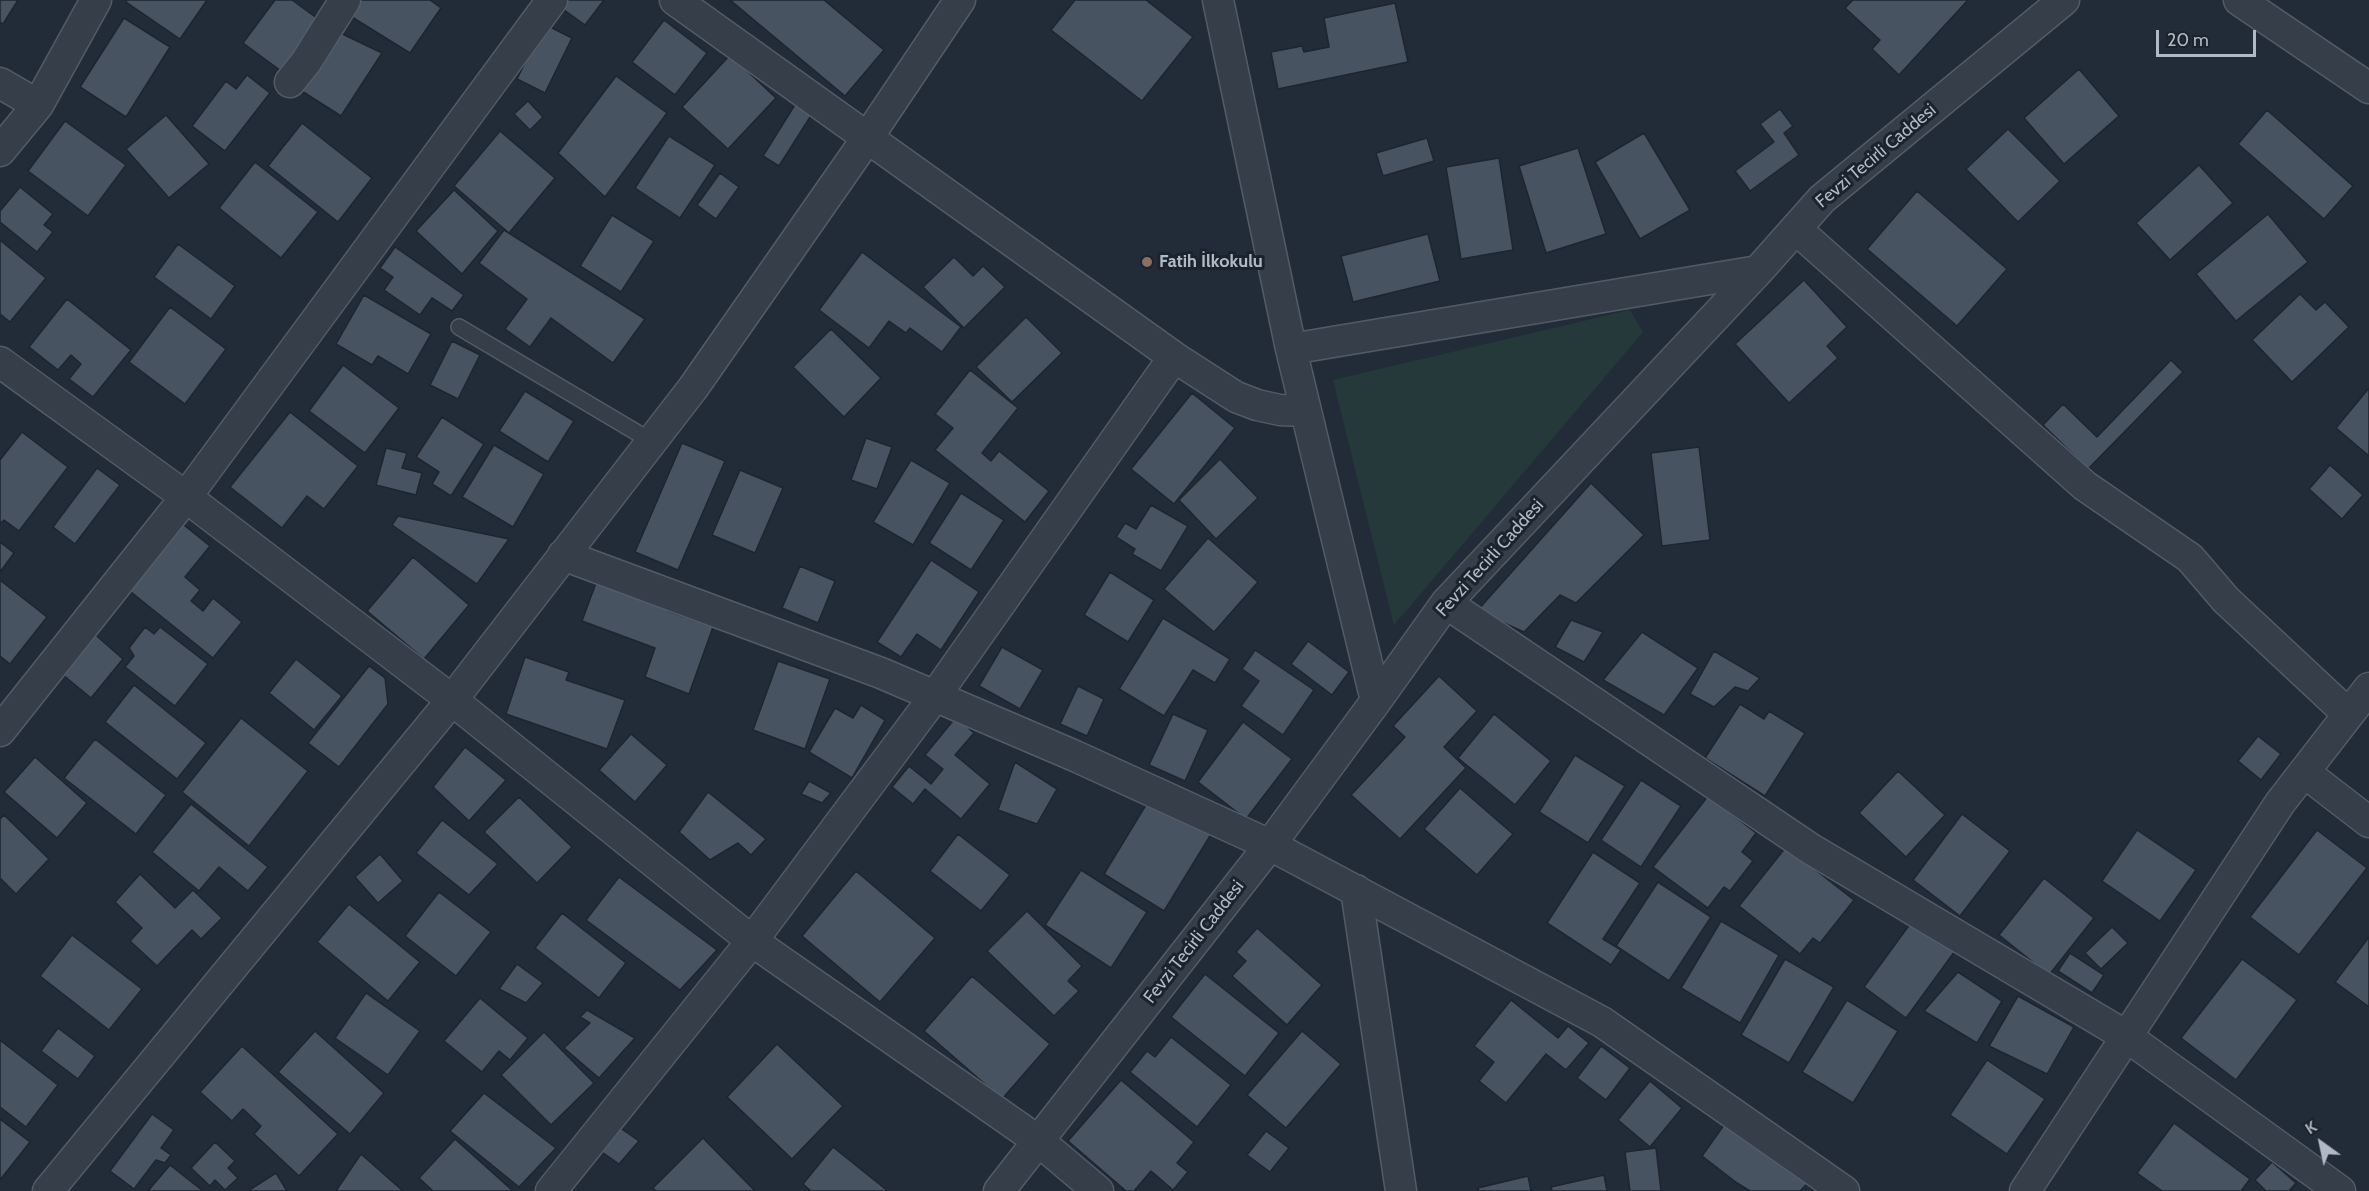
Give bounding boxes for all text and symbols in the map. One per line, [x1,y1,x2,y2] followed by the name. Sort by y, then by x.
[2159,18,2260,56] scale bar
[2167,29,2209,51] text: 20 m
[1811,99,1941,213] street label: Fevzi Tecirli Caddesi
[1159,251,1263,273] place label: Fatih İlkokulu
[1140,255,1154,269] marker: Fatih İlkokulu
[1432,495,1548,621] street label: Fevzi Tecirli Caddesi
[1139,876,1249,1008] street label: Fevzi Tecirli Caddesi
[2291,1113,2351,1173] north arrow
[2302,1117,2320,1138] text: K

